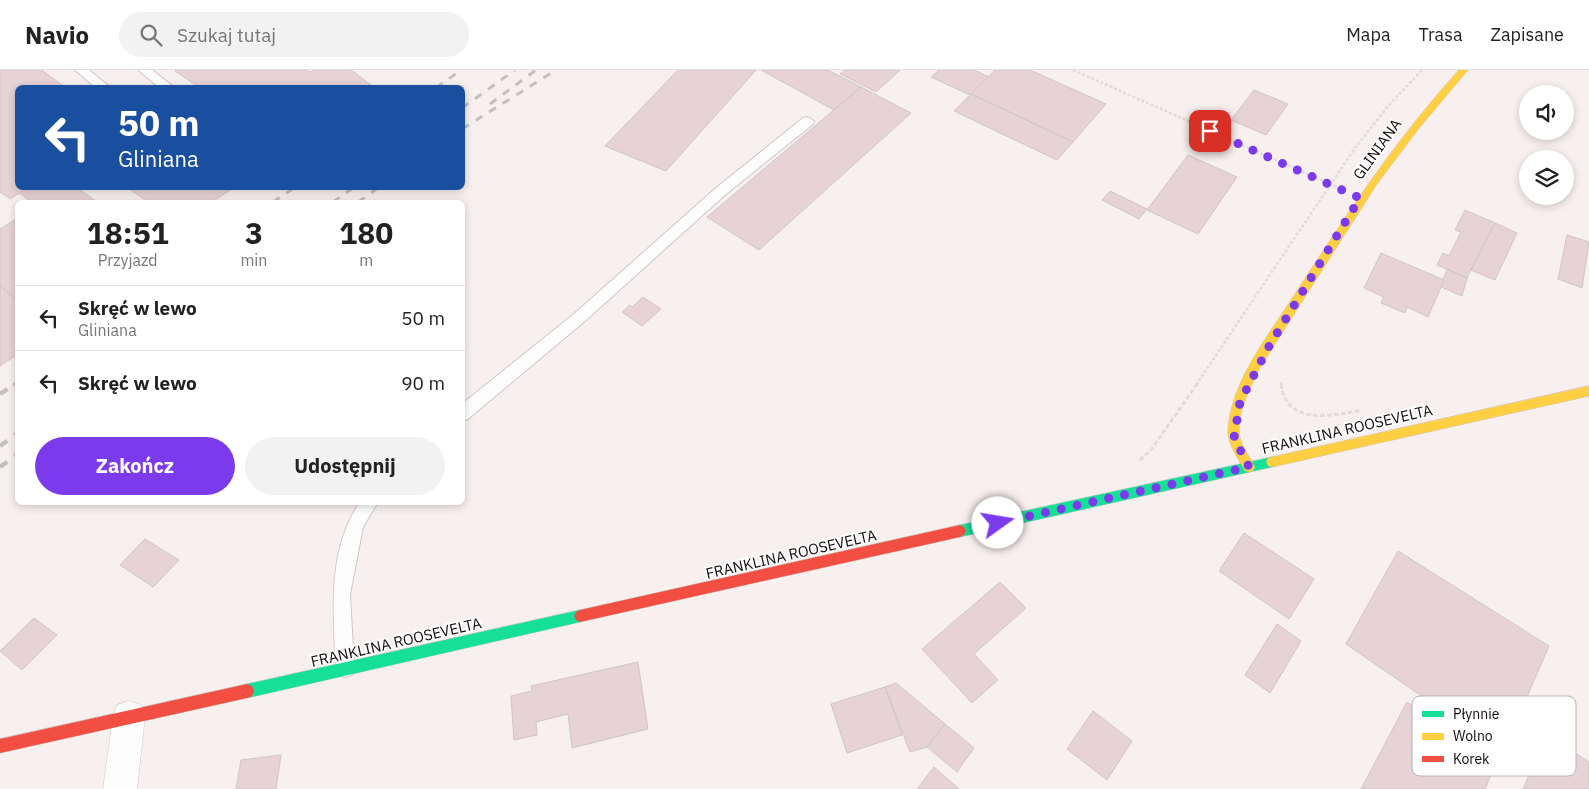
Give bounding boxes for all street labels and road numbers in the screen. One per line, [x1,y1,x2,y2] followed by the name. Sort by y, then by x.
[1349,115,1406,183] street label: GLINIANA
[1260,400,1435,458] street label: FRANKLINA ROOSEVELTA
[704,525,879,583] street label: FRANKLINA ROOSEVELTA
[309,613,484,671] street label: FRANKLINA ROOSEVELTA

